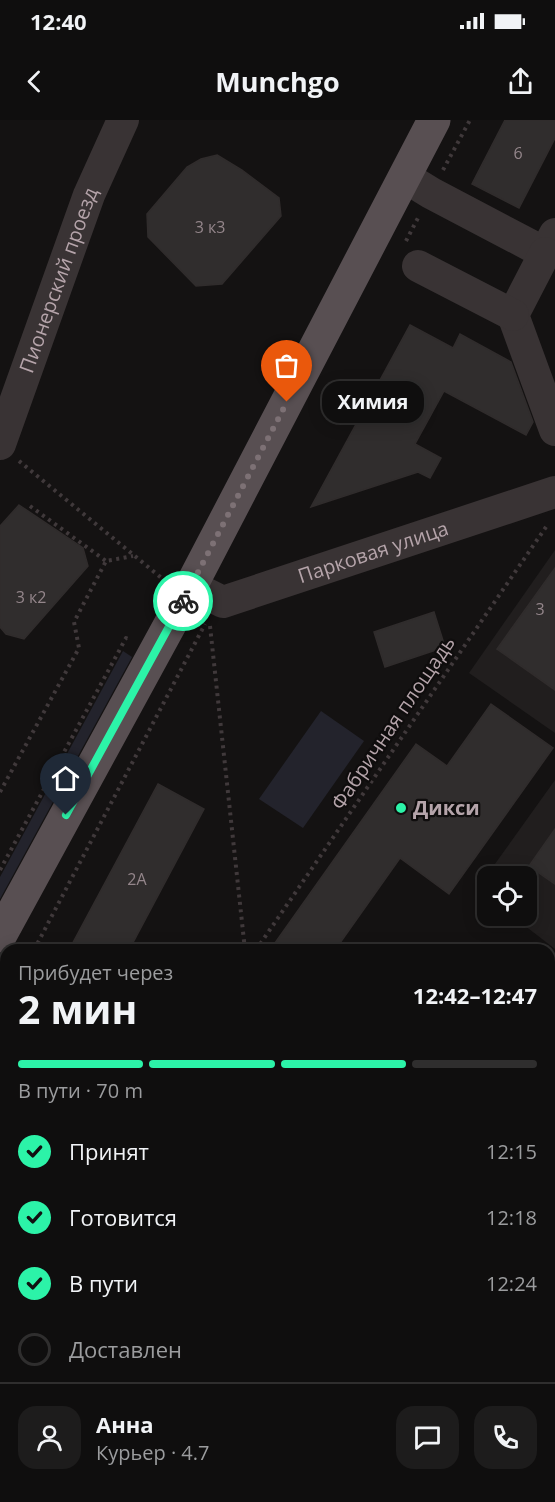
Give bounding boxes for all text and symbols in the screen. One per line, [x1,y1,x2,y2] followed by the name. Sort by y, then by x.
[30,6,87,36] text: 12:40
[215,63,340,100] text: Munchgo
[18,65,51,98] icon: back
[504,65,537,98] icon: share
[513,142,523,164] house number: 6
[13,182,104,376] street label: Пионерский проезд
[195,216,225,238] house number: 3 к3
[261,340,312,402] pin
[270,349,303,382] icon: bag
[323,381,425,423] callout: Химия
[338,388,408,415] text: Химия
[294,514,452,589] street label: Парковая улица
[153,571,213,631] courier
[167,585,200,618] icon: bike
[16,586,46,608] house number: 3 к2
[535,598,545,620] house number: 3
[324,630,461,815] street label: Фабричная площадь
[40,753,91,815] pin
[49,762,82,795] icon: home
[413,794,480,821] place label: Дикси
[394,801,408,815] marker: Дикси
[477,866,537,926] map controls
[477,866,537,926] button: locate
[127,868,148,890] house number: 2А
[18,959,173,986] text: Прибудет через
[413,980,537,1010] text: 12:42–12:47
[18,982,137,1035] text: 2 мин
[18,1077,143,1104] text: В пути · 70 m
[18,1135,51,1168] icon: check
[69,1136,149,1166] text: Принят
[486,1138,537,1165] text: 12:15
[18,1201,51,1234] icon: check
[69,1202,177,1232] text: Готовится
[486,1204,537,1231] text: 12:18
[18,1267,51,1300] icon: check
[69,1268,138,1298] text: В пути
[486,1270,537,1297] text: 12:24
[69,1334,182,1364] text: Доставлен
[18,1406,81,1469] button: person
[396,1406,459,1469] button: chat
[474,1406,537,1469] button: phone
[96,1409,154,1439] text: Анна
[96,1439,210,1466] text: Курьер · 4.7

